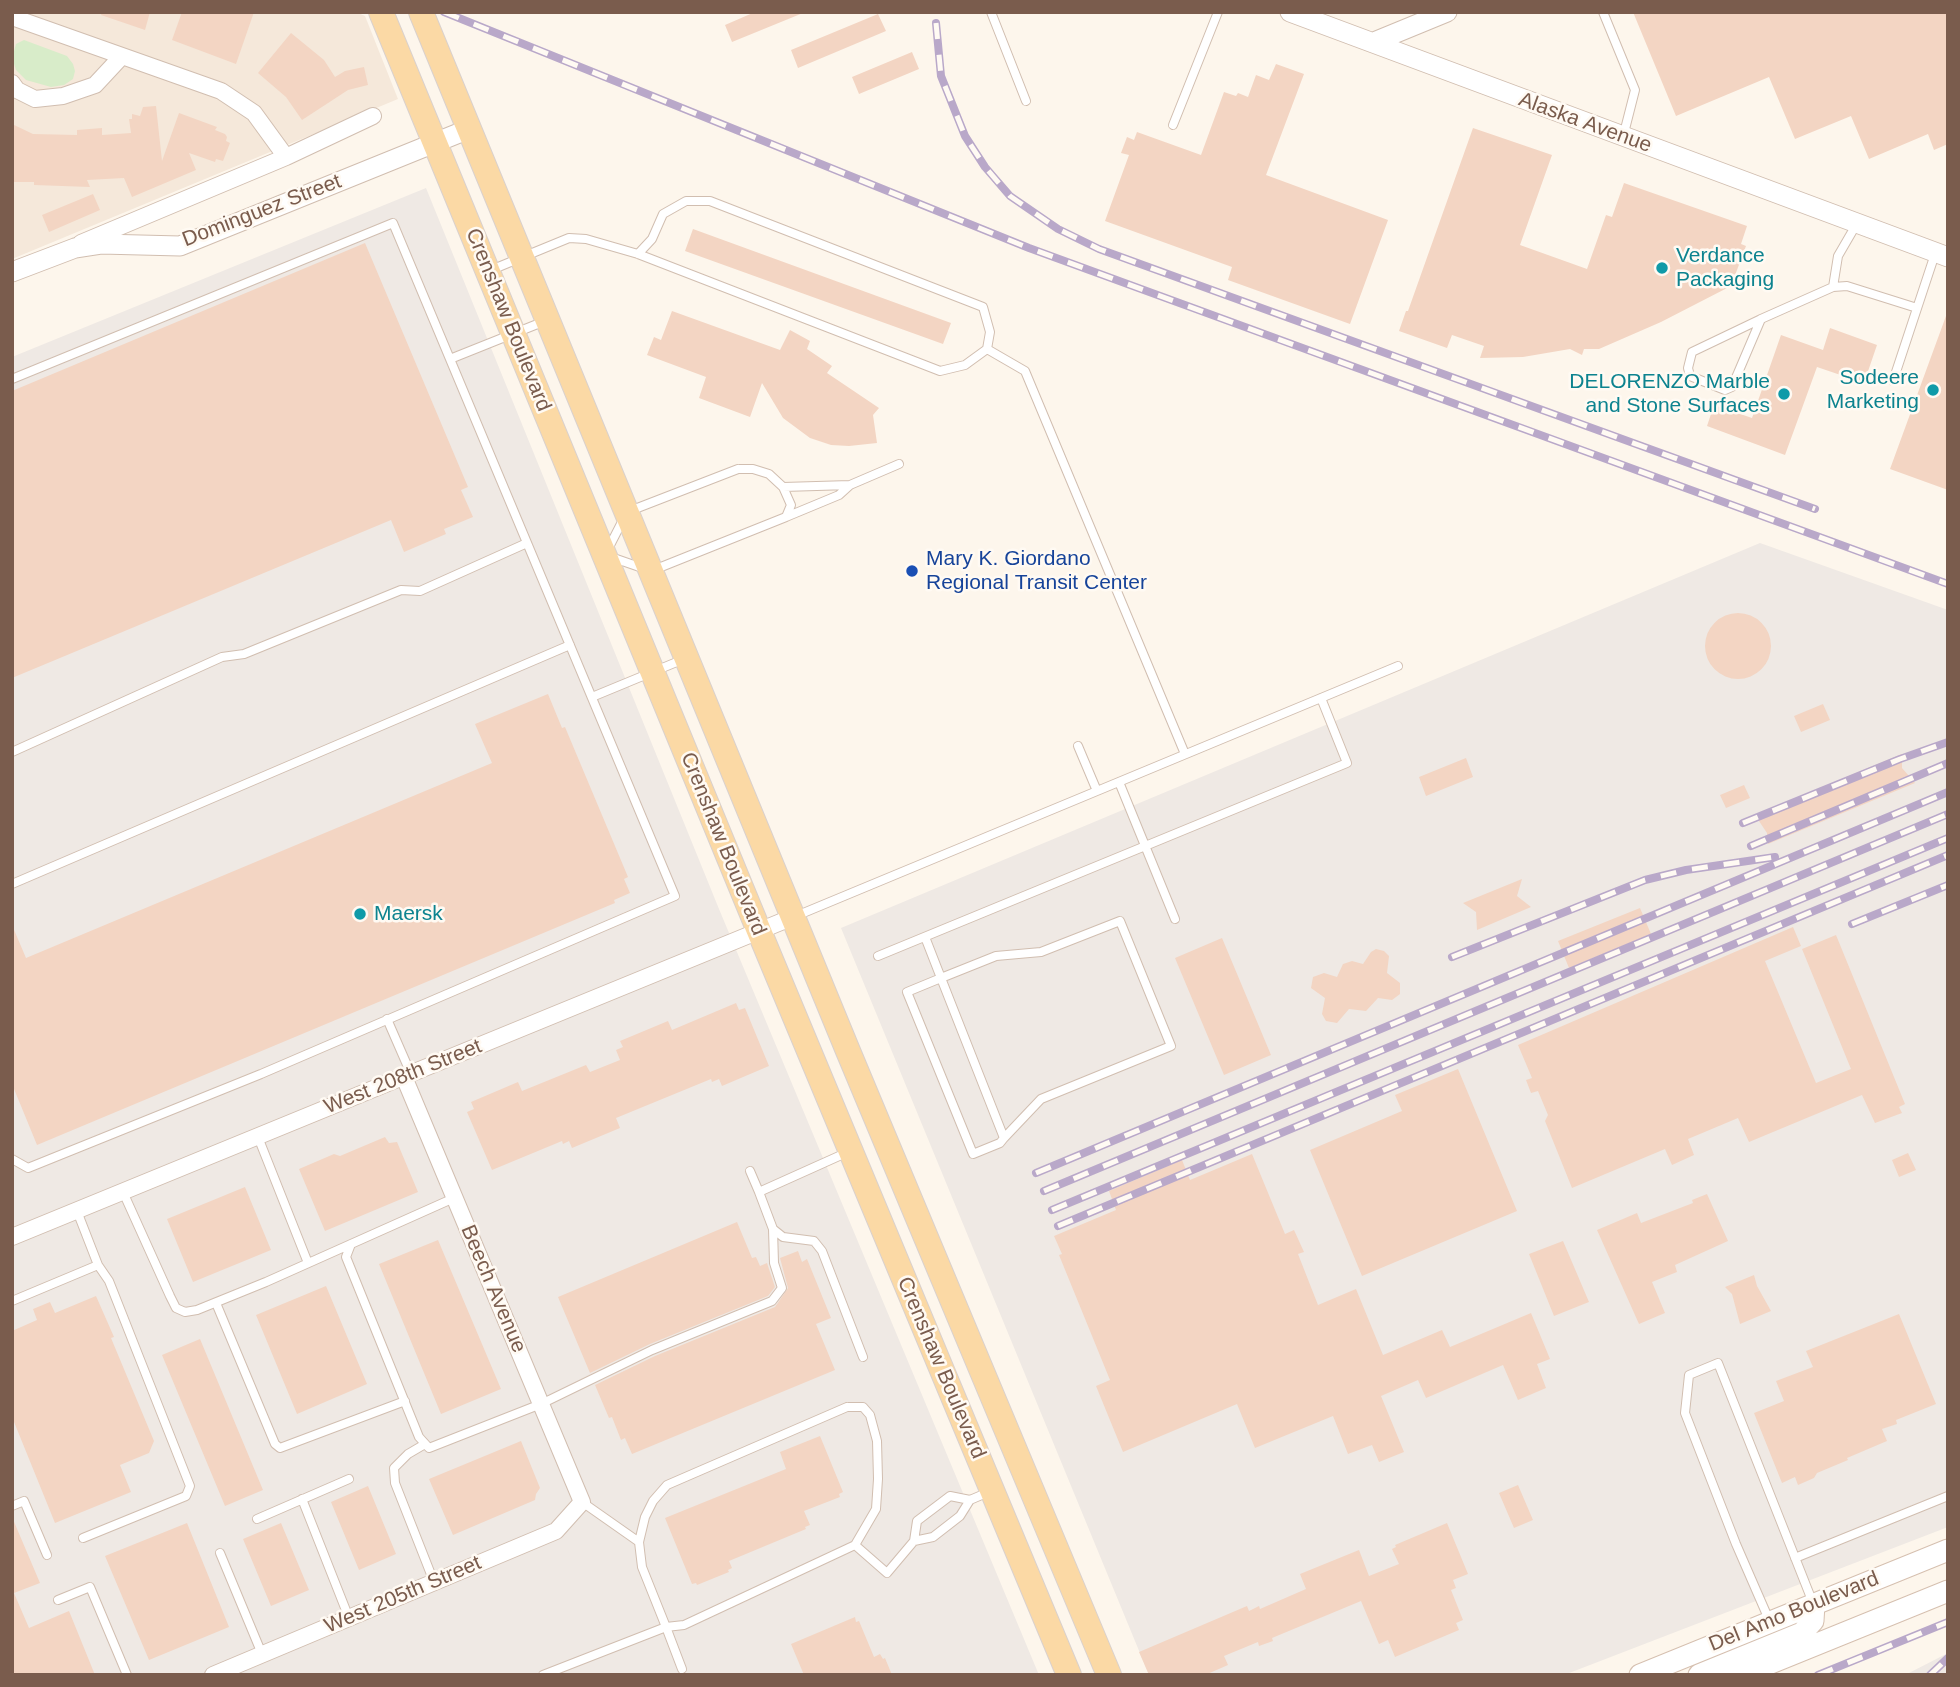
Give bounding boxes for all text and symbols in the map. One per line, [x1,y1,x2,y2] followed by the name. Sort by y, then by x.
[1515,87,1655,159] street label: Alaska Avenue
[179,169,345,253] street label: Dominguez Street
[460,225,556,415] street label: Crenshaw Boulevard
[1676,243,1774,293] place label: Verdance Packaging
[1654,260,1670,276] marker: Verdance Packaging
[1827,365,1919,415] place label: Sodeere Marketing
[1569,369,1770,419] place label: DELORENZO Marble and Stone Surfaces
[1925,382,1941,398] marker: Sodeere Marketing
[1776,386,1792,402] marker: DELORENZO Marble and Stone Surfaces
[926,546,1147,596] place label: Mary K. Giordano Regional Transit Center
[904,563,920,579] marker: Mary K. Giordano Regional Transit Center
[675,749,771,939] street label: Crenshaw Boulevard
[374,901,443,927] place label: Maersk
[352,906,368,922] marker: Maersk
[321,1034,485,1120] street label: West 208th Street
[455,1221,531,1357] street label: Beech Avenue
[891,1273,991,1463] street label: Crenshaw Boulevard
[321,1551,485,1639] street label: West 205th Street
[1705,1566,1883,1658] street label: Del Amo Boulevard

